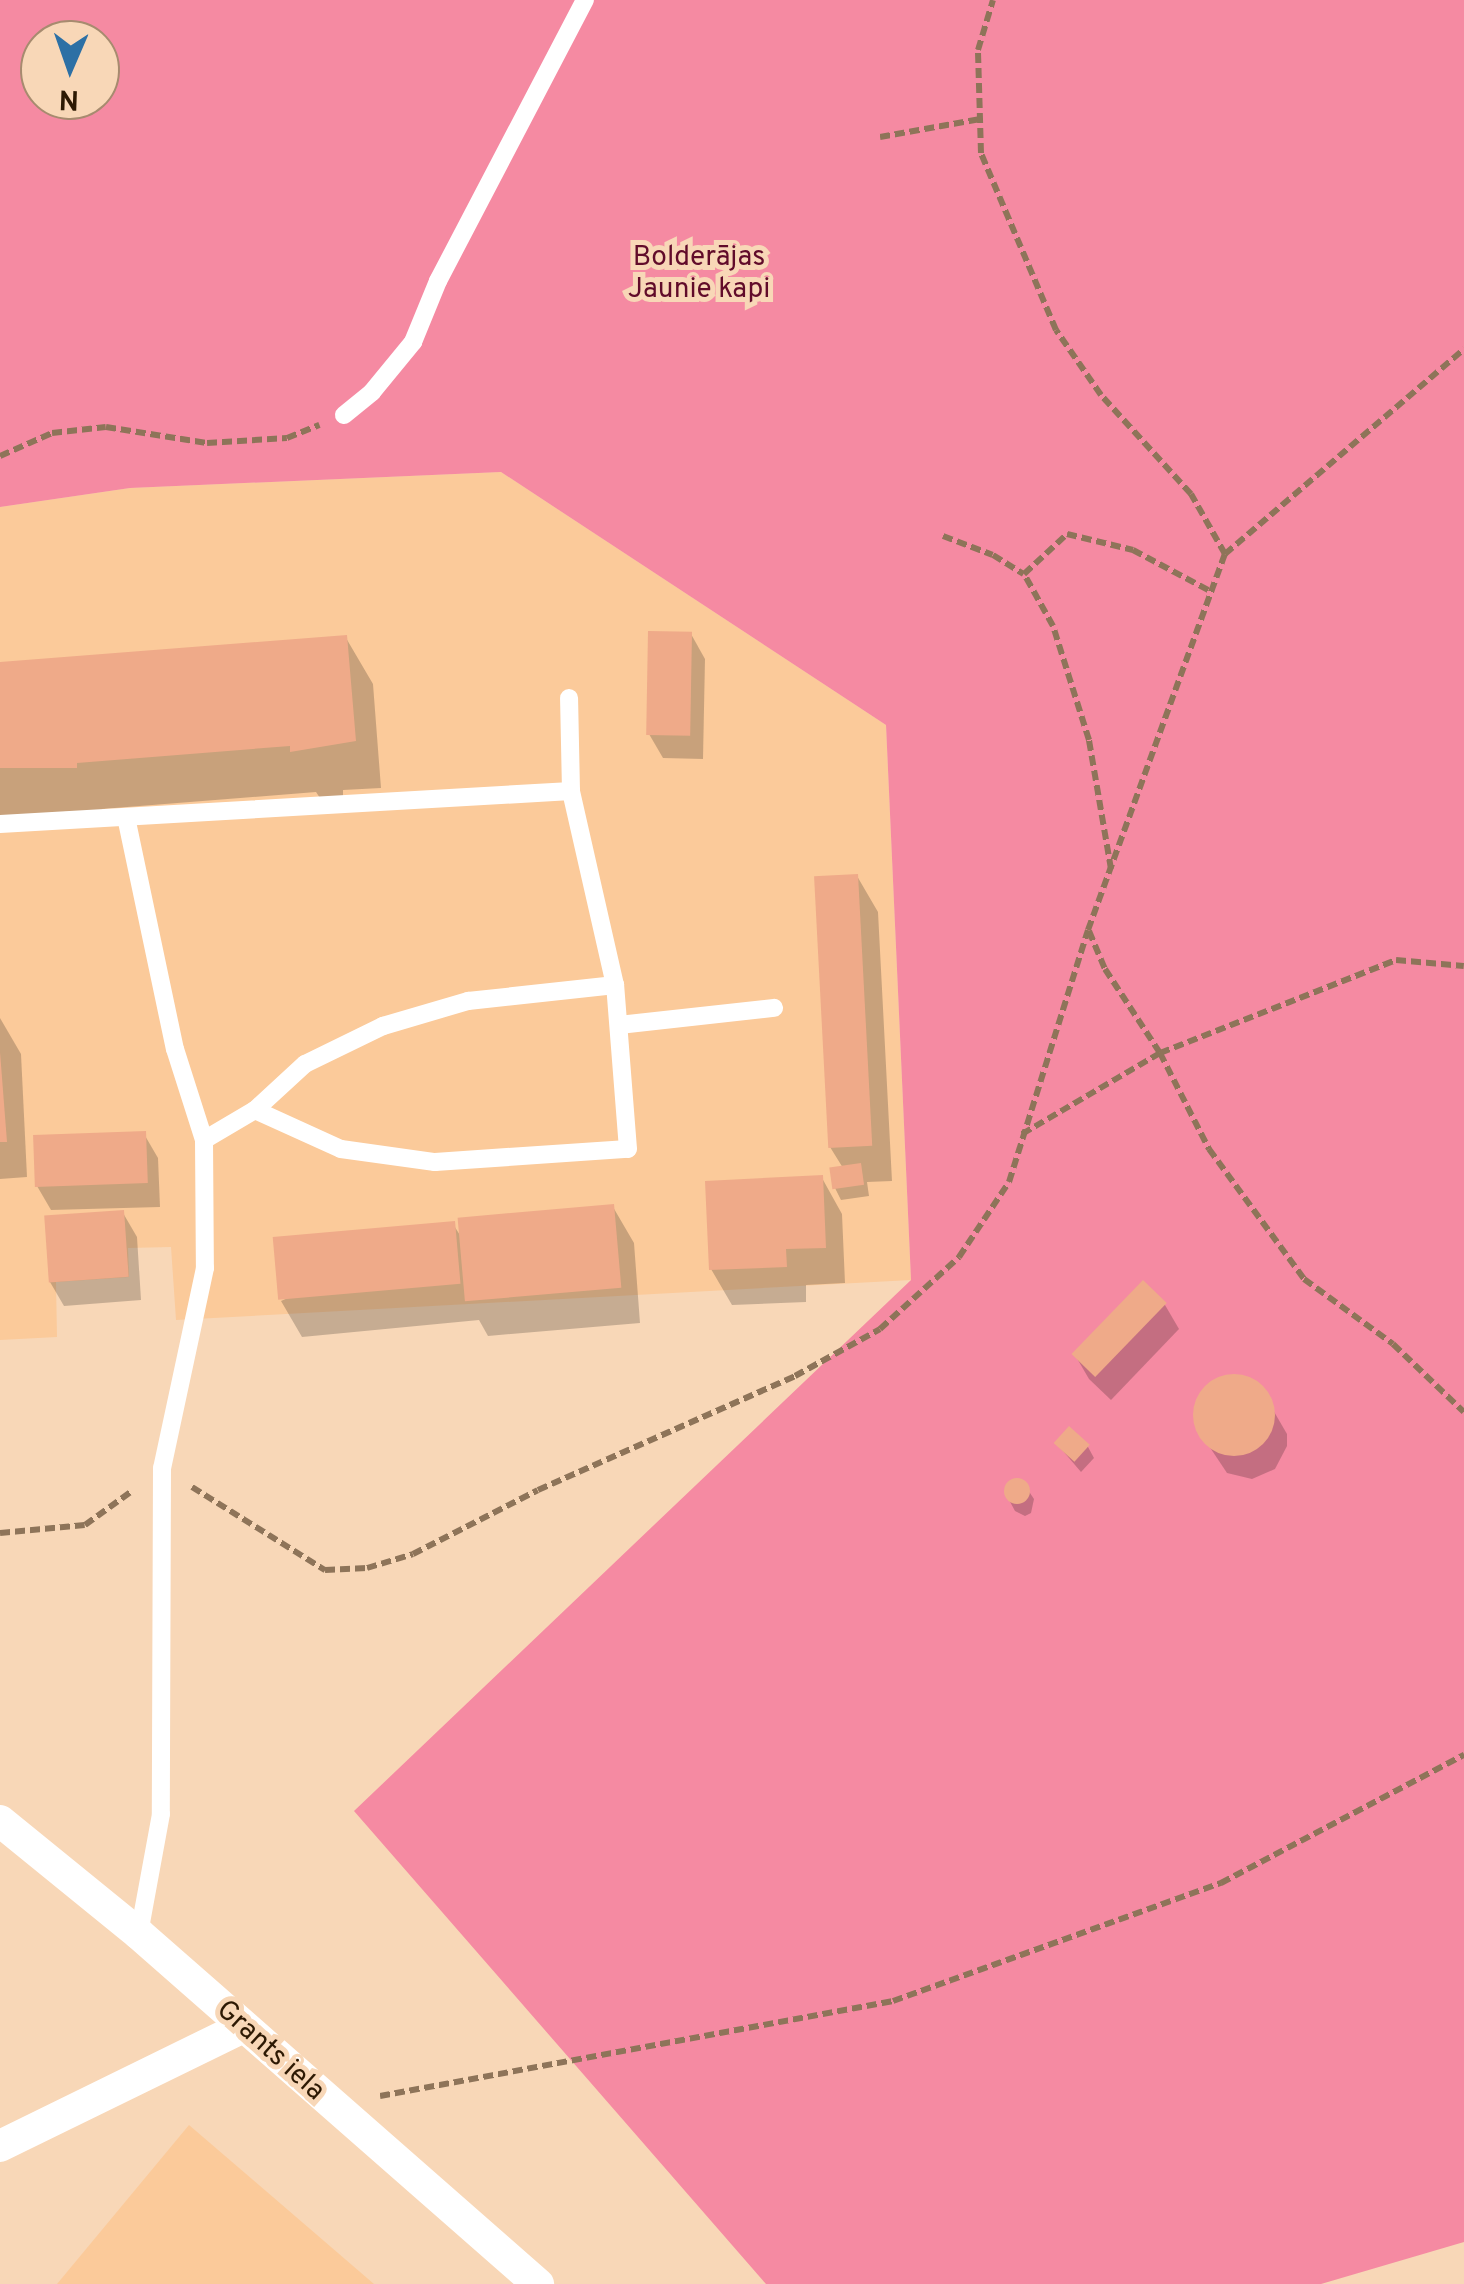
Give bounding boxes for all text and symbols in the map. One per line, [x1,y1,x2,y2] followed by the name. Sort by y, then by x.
[20,20,120,120] north arrow
[58,80,80,116] text: N
[628,241,770,307] park label: Bolderājas Jaunie kapi
[209,1994,331,2108] street label: Grants iela

